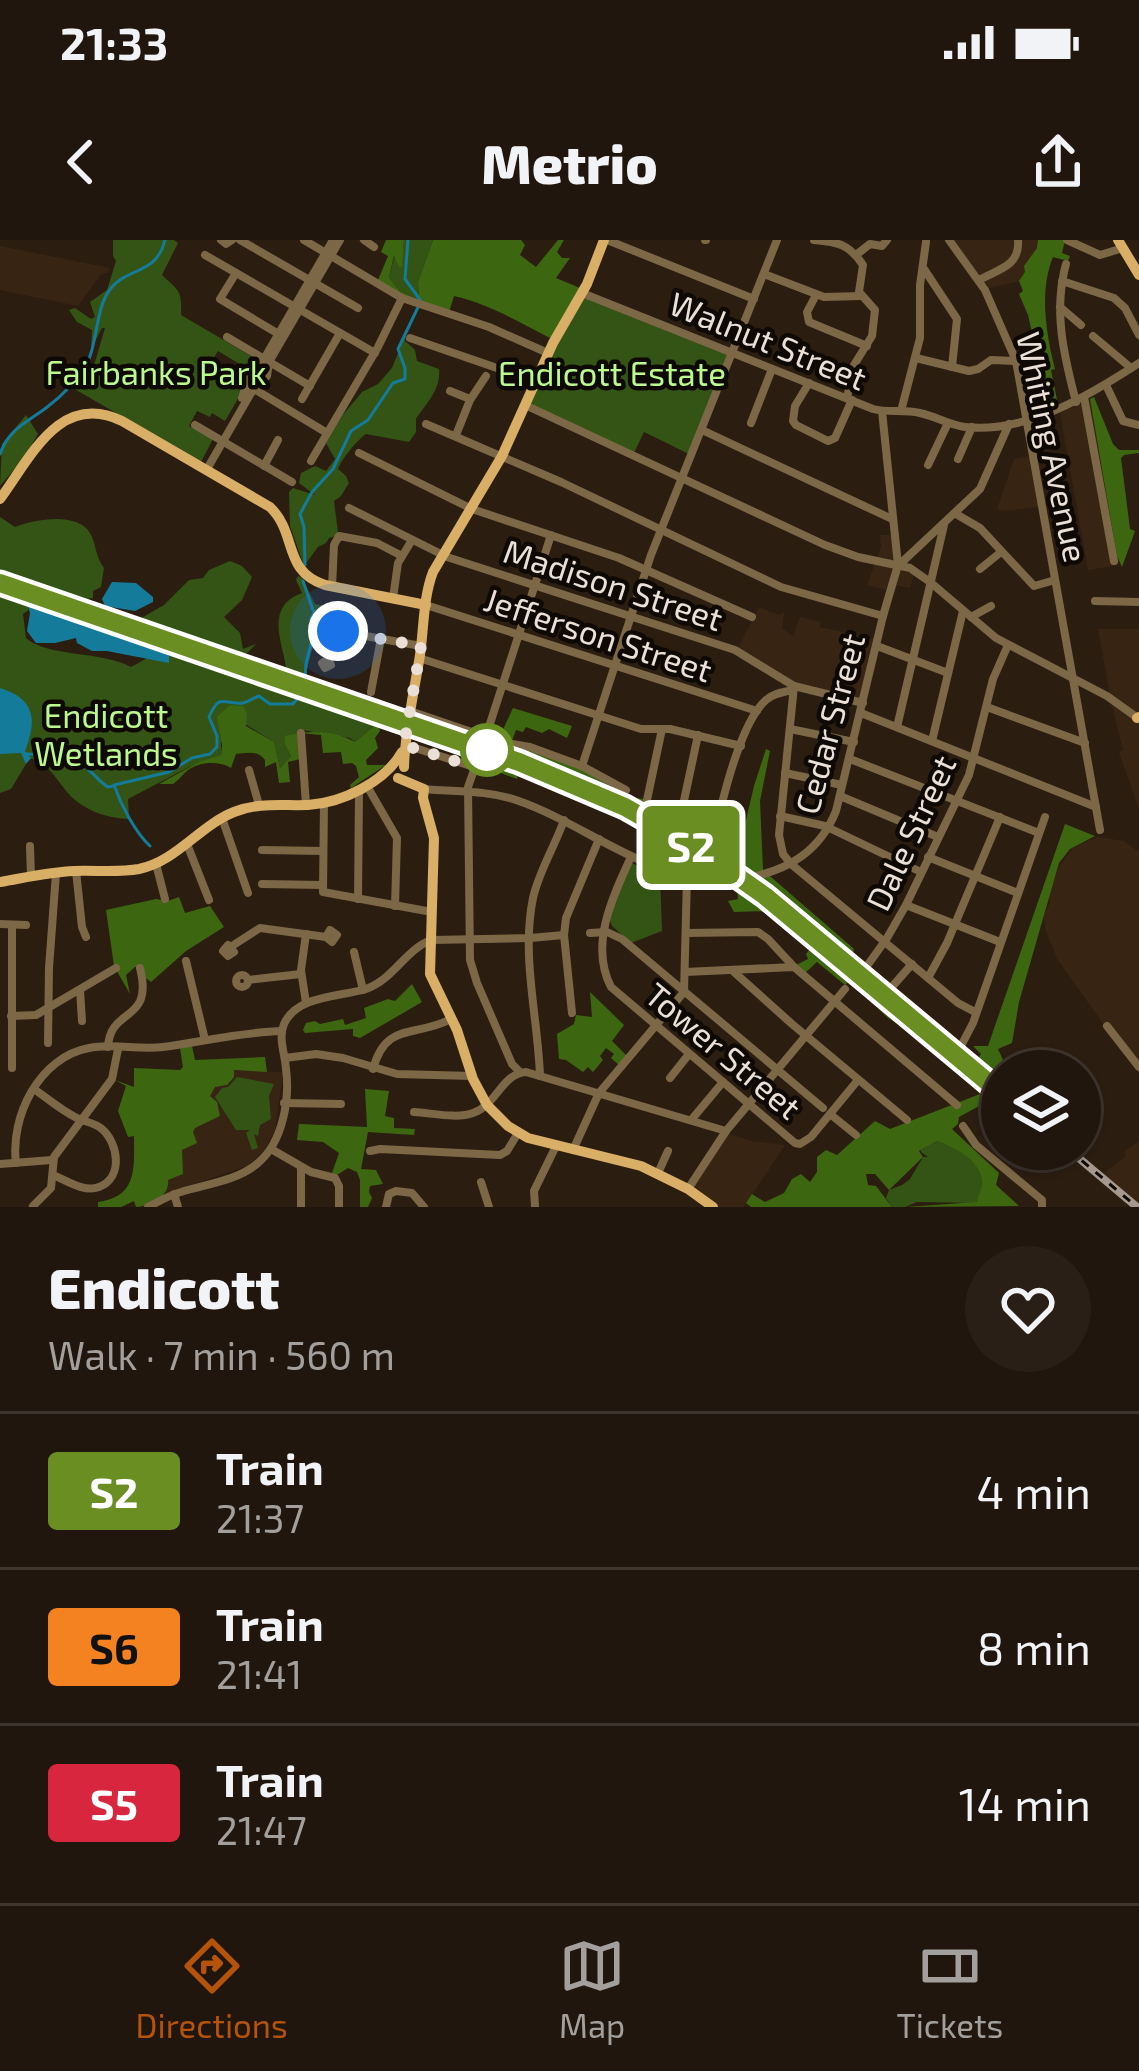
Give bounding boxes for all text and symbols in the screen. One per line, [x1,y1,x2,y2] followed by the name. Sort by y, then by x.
[60,15,168,69] text: 21:33
[48,129,114,195] icon: back
[1025,129,1091,195] icon: share
[481,130,658,195] text: Metrio
[664,282,872,398] street label: Walnut Street
[1009,328,1097,565] street label: Whiting Avenue
[45,352,267,392] park label: Fairbanks Park
[498,353,726,393] park label: Endicott Estate
[499,530,728,638] street label: Madison Street
[480,578,717,690] street label: Jefferson Street
[308,601,368,661] your location
[786,629,872,818] street label: Cedar Street
[34,695,178,773] park label: Endicott Wetlands
[462,725,512,775] unlabelled marker
[857,749,963,917] street label: Dale Street
[637,806,745,884] line badge: S2
[666,820,716,870] text: S2
[638,974,809,1127] street label: Tower Street
[981,1050,1101,1170] map controls
[981,1050,1101,1170] button: layers
[965,1246,1091,1372] button: heart
[48,1252,279,1320] text: Endicott
[48,1331,395,1378] text: Walk · 7 min · 560 m
[216,1440,324,1494] text: Train
[977,1464,1091,1518] text: 4 min
[89,1466,139,1516] text: S2
[216,1494,304,1541] text: 21:37
[216,1596,324,1650] text: Train
[977,1620,1091,1674] text: 8 min
[89,1622,139,1672] text: S6
[216,1650,302,1697] text: 21:41
[216,1752,324,1806] text: Train
[959,1776,1091,1830] text: 14 min
[90,1778,138,1828] text: S5
[216,1806,307,1853] text: 21:47
[136,1933,288,2045] tab: Directions
[559,1933,625,2045] tab: Map
[896,1933,1003,2045] tab: Tickets

